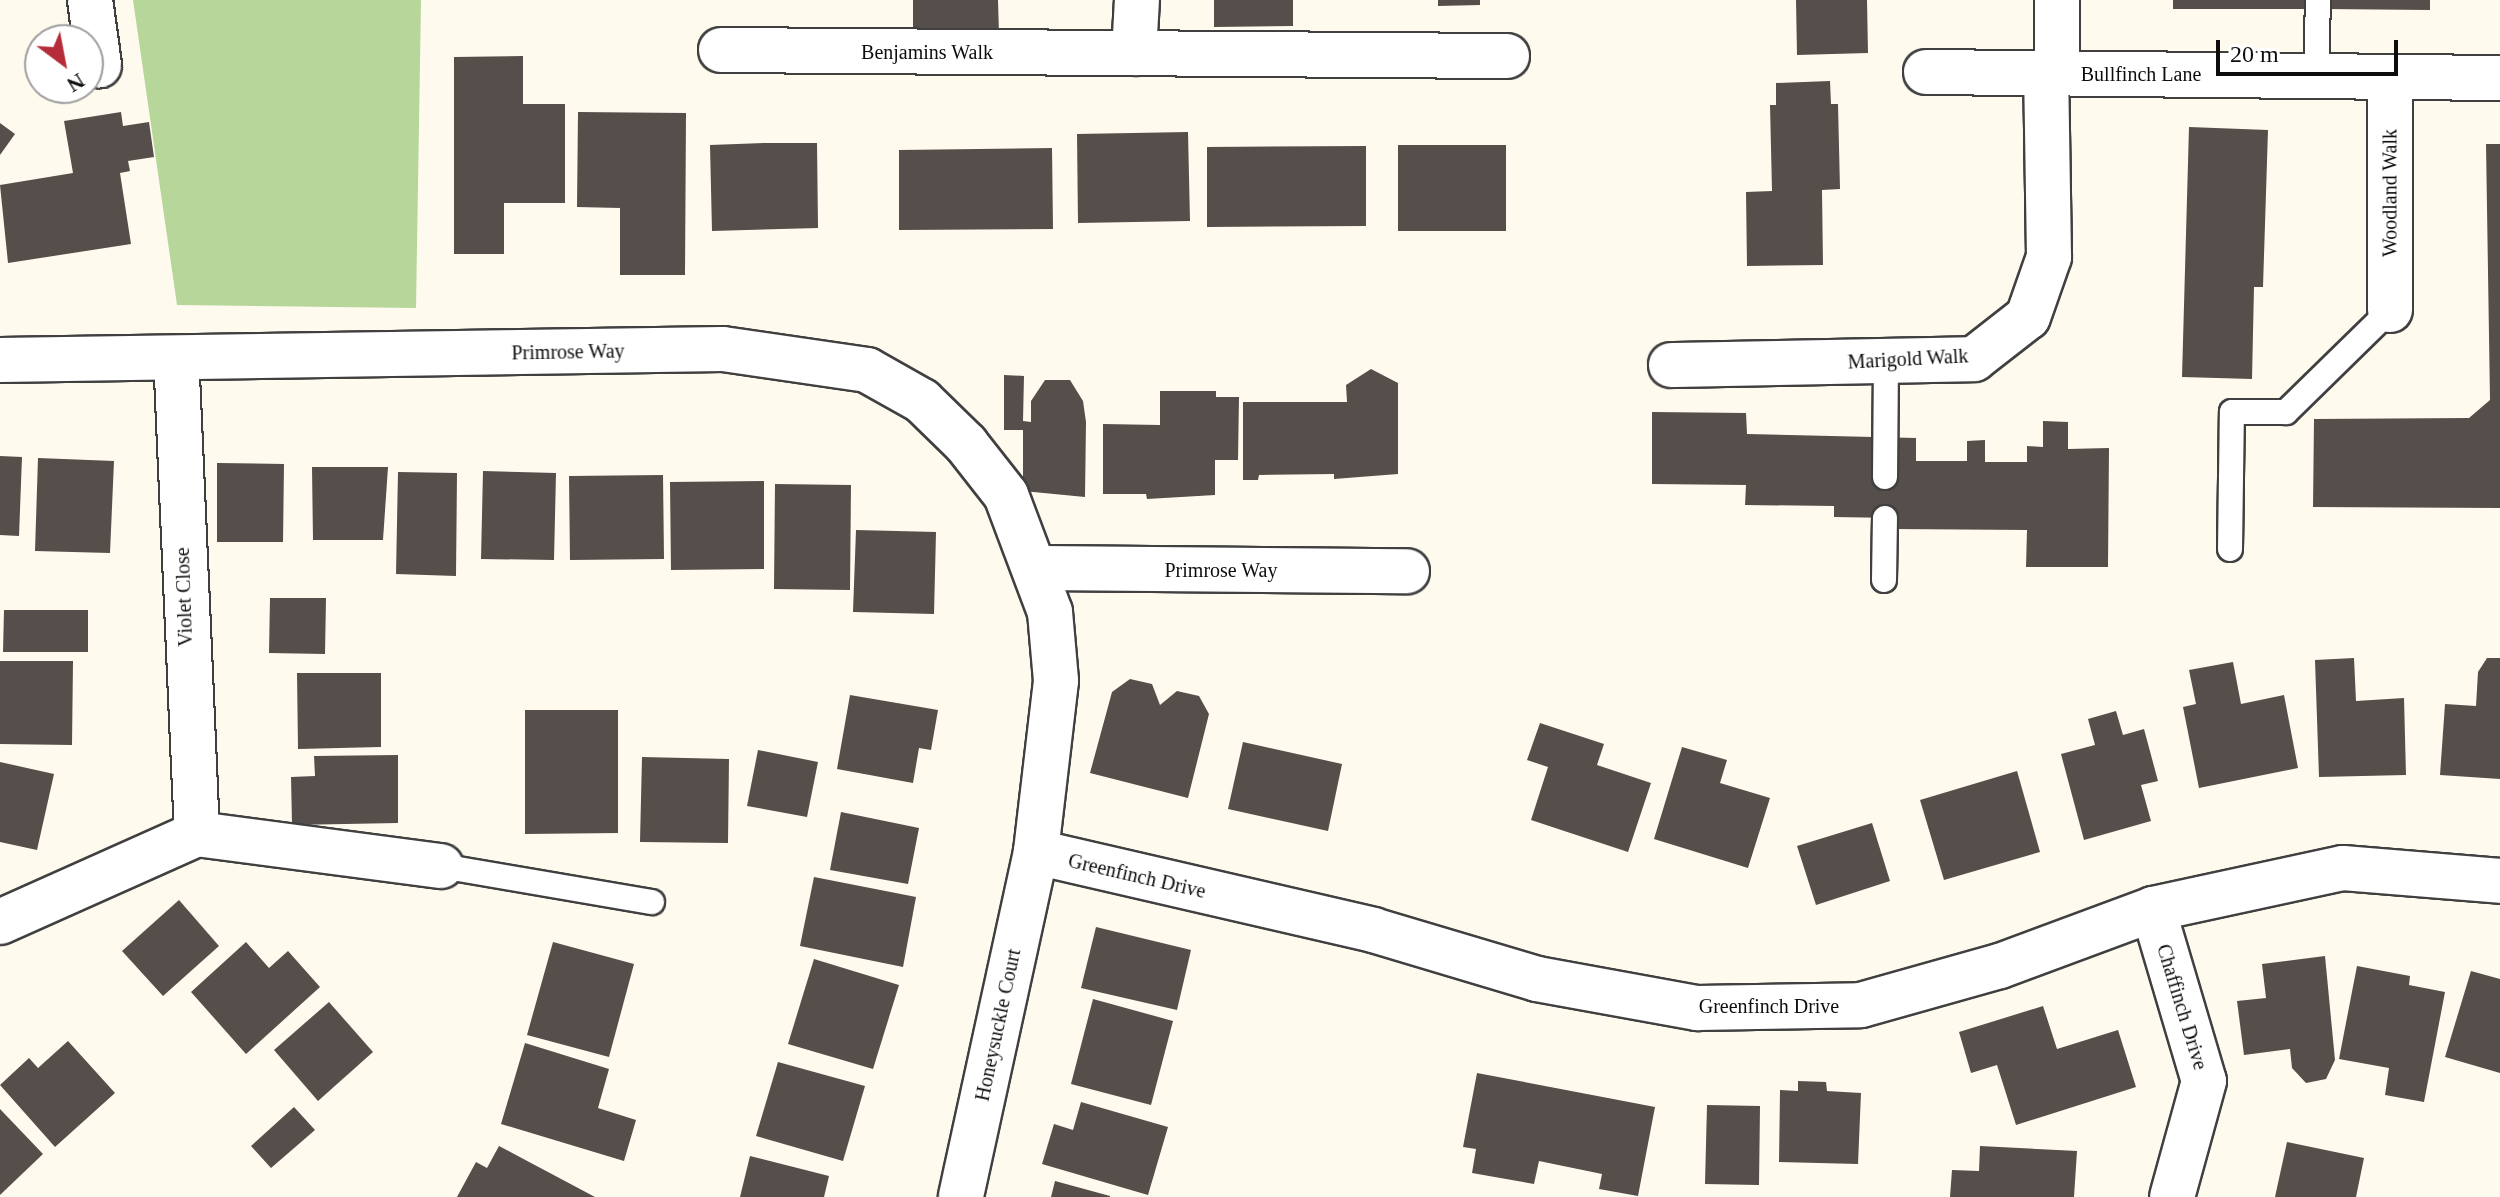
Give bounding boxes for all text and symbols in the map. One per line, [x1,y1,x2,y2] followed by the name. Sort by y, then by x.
[24,24,104,104] north arrow
[2220,24,2402,74] scale bar
[861,40,993,64] street label: Benjamins Walk
[2230,41,2279,67] text: 20 m
[2081,62,2201,86] street label: Bullfinch Lane
[63,68,89,98] text: N
[2378,129,2402,257] street label: Woodland Walk
[511,339,625,365] street label: Primrose Way
[1847,344,1969,374] street label: Marigold Walk
[170,547,198,647] street label: Violet Close
[1164,558,1278,582] street label: Primrose Way
[1066,849,1208,903] street label: Greenfinch Drive
[2151,941,2213,1073] street label: Chaffinch Drive
[970,947,1026,1103] street label: Honeysuckle Court
[1699,994,1839,1018] street label: Greenfinch Drive

